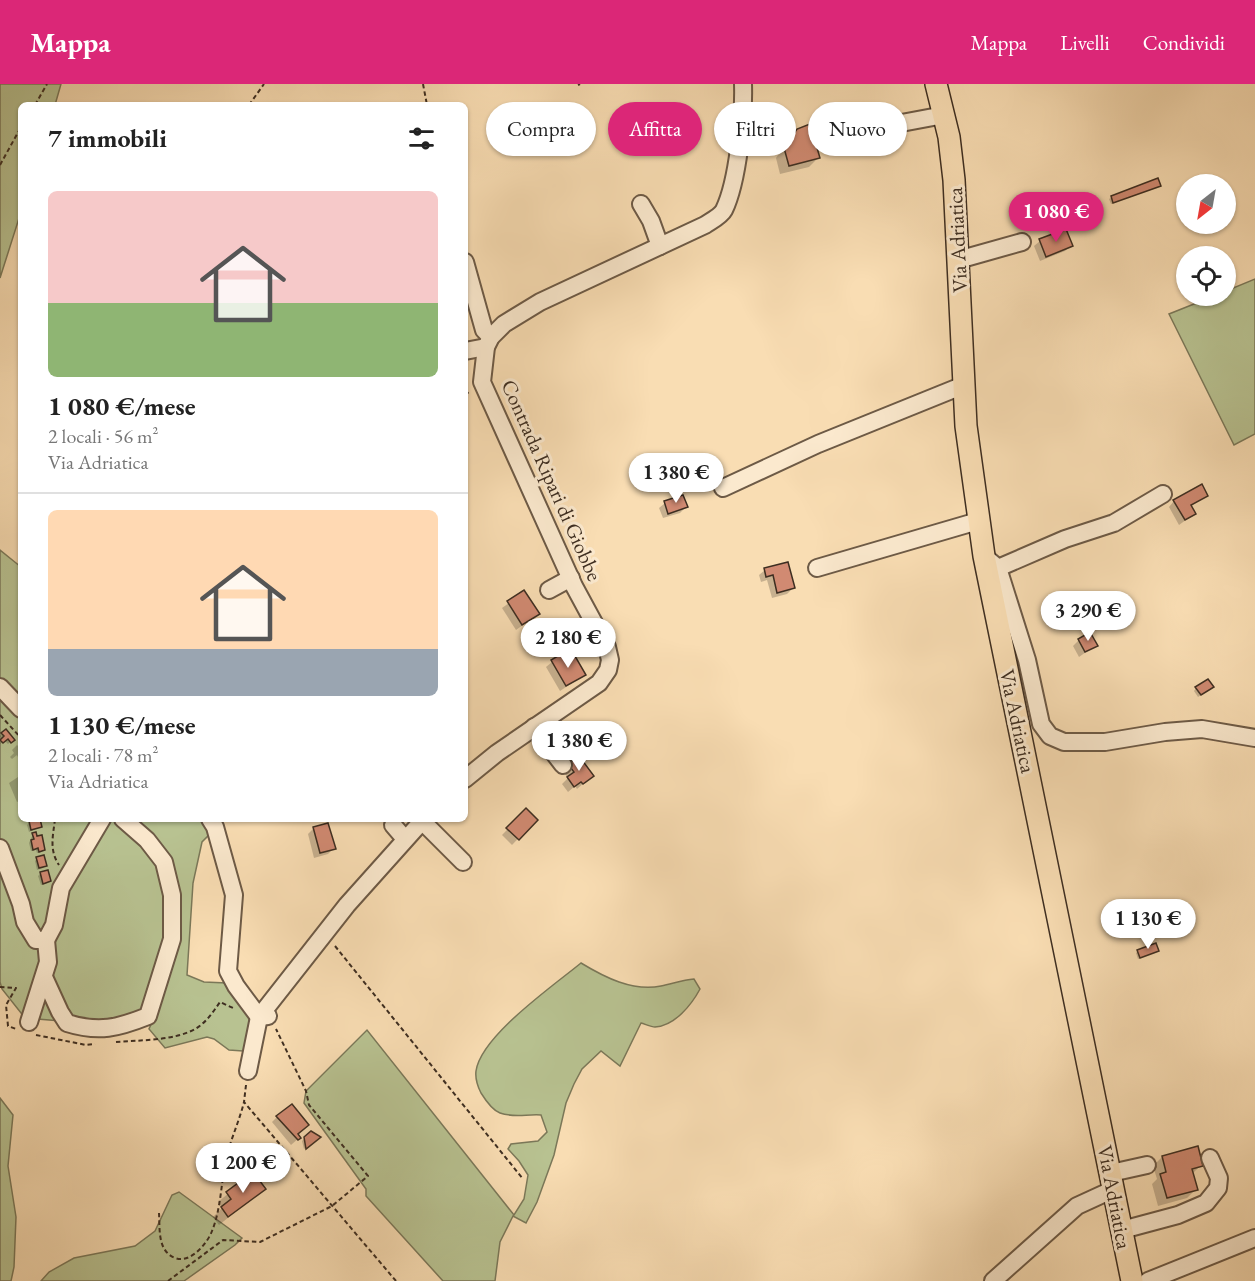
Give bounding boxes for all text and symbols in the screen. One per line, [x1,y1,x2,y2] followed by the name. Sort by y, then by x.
[30,24,110,60] text: Mappa
[971,29,1027,56] text: Mappa
[1060,29,1110,56] text: Livelli
[1143,29,1225,56] text: Condividi
[486,102,596,156] chip: Compra
[608,102,702,156] chip: Affitta
[714,102,796,156] chip: Filtri
[808,102,907,156] chip: Nuovo
[48,121,167,155] text: 7 immobili
[405,122,438,155] icon: filters
[1176,174,1236,234] north arrow
[1176,174,1236,306] map controls
[941,186,973,293] street label: Via Adriatica
[1001,192,1111,243] pin: 1 080 €
[1023,198,1089,224] text: 1 080 €
[189,230,297,338] icon: home
[1176,246,1236,306] button: locate
[495,375,609,585] street label: Contrada Ripari di Giobbe
[48,389,196,423] text: 1 080 €/mese
[48,423,159,449] text: 2 locali · 56 m²
[48,449,148,475] text: Via Adriatica
[621,453,731,504] pin: 1 380 €
[643,459,709,485] text: 1 380 €
[189,549,297,657] icon: home
[1033,591,1143,642] pin: 3 290 €
[1055,597,1121,623] text: 3 290 €
[513,618,623,669] pin: 2 180 €
[535,624,601,650] text: 2 180 €
[994,667,1042,776] street label: Via Adriatica
[48,708,196,742] text: 1 130 €/mese
[524,721,634,772] pin: 1 380 €
[546,727,612,753] text: 1 380 €
[48,742,159,768] text: 2 locali · 78 m²
[48,768,148,794] text: Via Adriatica
[1093,899,1203,950] pin: 1 130 €
[1115,905,1181,931] text: 1 130 €
[188,1143,298,1194] pin: 1 200 €
[1092,1143,1138,1252] street label: Via Adriatica
[210,1149,276,1175] text: 1 200 €

